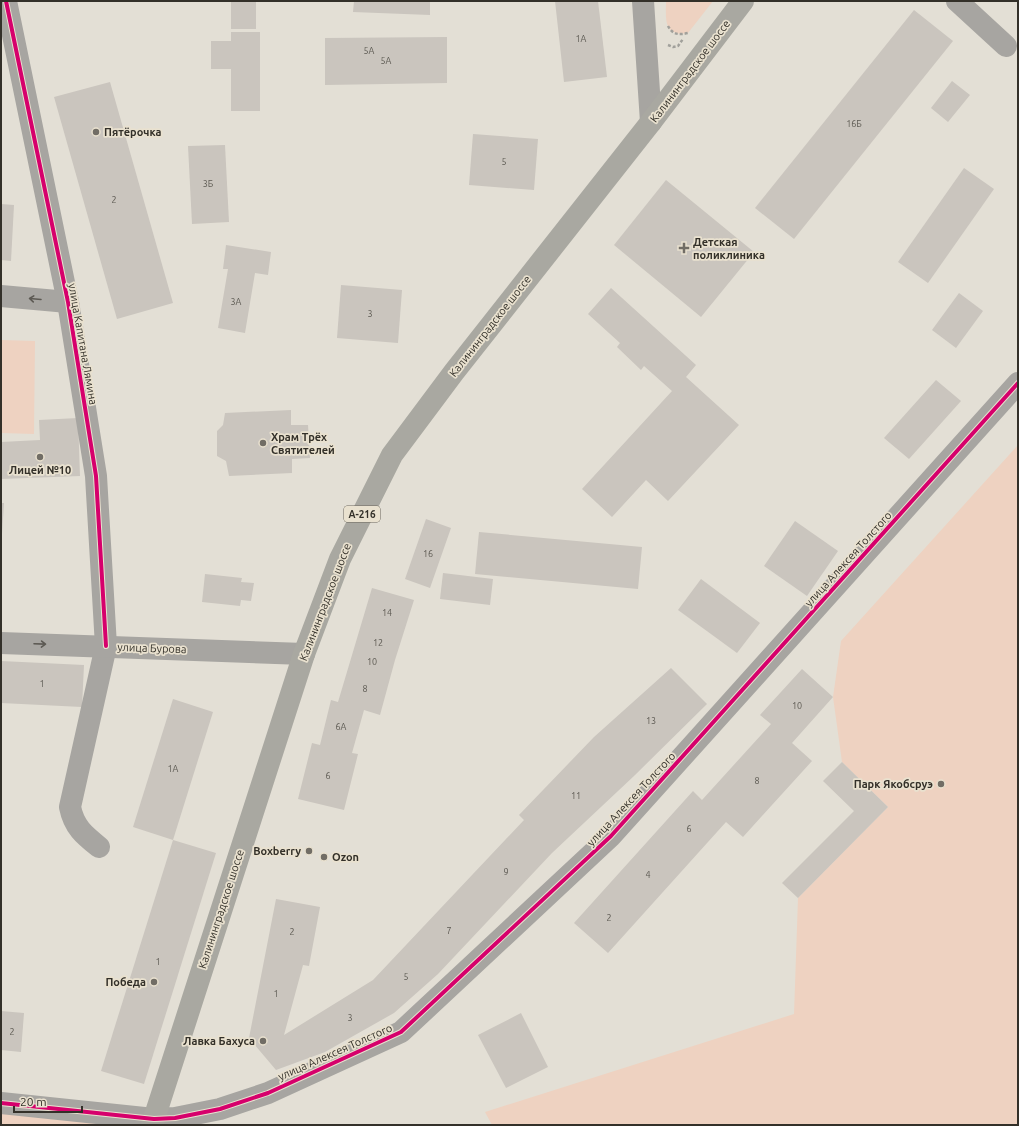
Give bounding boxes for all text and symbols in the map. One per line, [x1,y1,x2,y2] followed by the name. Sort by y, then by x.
[648,18,732,124] street label: Калининградское шоссе
[576,34,587,44] house number: 1А
[364,46,375,56] house number: 5А
[381,56,392,66] house number: 5А
[846,119,862,129] house number: 16Б
[104,126,162,138] place label: Пятёрочка
[91,127,101,137] marker: Пятёрочка
[501,157,507,167] house number: 5
[203,179,214,189] house number: 3Б
[111,195,117,205] house number: 2
[693,236,765,261] place label: Детская поликлиника
[678,242,690,254] marker: Детская поликлиника
[447,273,533,379] street label: Калининградское шоссе
[66,282,100,406] street label: улица Капитана Лямина
[28,295,41,303] one-way arrow
[231,297,242,307] house number: 3А
[367,309,373,319] house number: 3
[271,431,335,456] place label: Храм Трёх Святителей
[258,438,268,448] marker: Храм Трёх Святителей
[35,452,45,462] marker: Лицей №10
[9,464,71,476] place label: Лицей №10
[344,506,380,522] road number: А-216
[802,509,894,609] street label: улица Алексея Толстого
[297,542,353,662] street label: Калининградское шоссе
[423,549,433,559] house number: 16
[382,608,392,618] house number: 14
[373,638,383,648] house number: 12
[33,641,46,648] one-way arrow
[117,641,187,655] street label: улица Бурова
[367,657,377,667] house number: 10
[39,679,45,689] house number: 1
[362,684,368,694] house number: 8
[792,701,802,711] house number: 10
[646,716,656,726] house number: 13
[336,722,347,732] house number: 6А
[584,750,678,848] street label: улица Алексея Толстого
[168,764,179,774] house number: 1А
[325,771,331,781] house number: 6
[754,776,760,786] house number: 8
[854,778,933,790] place label: Парк Якобсруэ
[936,779,946,789] marker: Парк Якобсруэ
[571,791,581,801] house number: 11
[686,824,692,834] house number: 6
[253,845,301,857] place label: Boxberry
[304,846,314,856] marker: Boxberry
[196,848,246,970] street label: Калининградское шоссе
[332,851,359,863] place label: Ozon
[319,852,329,862] marker: Ozon
[503,867,509,877] house number: 9
[645,870,651,880] house number: 4
[606,913,612,923] house number: 2
[446,926,452,936] house number: 7
[289,927,295,937] house number: 2
[155,957,161,967] house number: 1
[403,972,409,982] house number: 5
[105,976,146,988] place label: Победа
[149,977,159,987] marker: Победа
[273,989,279,999] house number: 1
[347,1013,353,1023] house number: 3
[276,1021,394,1083] street label: улица Алексея Толстого
[9,1027,15,1037] house number: 2
[183,1035,255,1047] place label: Лавка Бахуса
[258,1036,268,1046] marker: Лавка Бахуса
[14,1088,82,1114] scale bar
[20,1095,47,1108] text: 20 m

